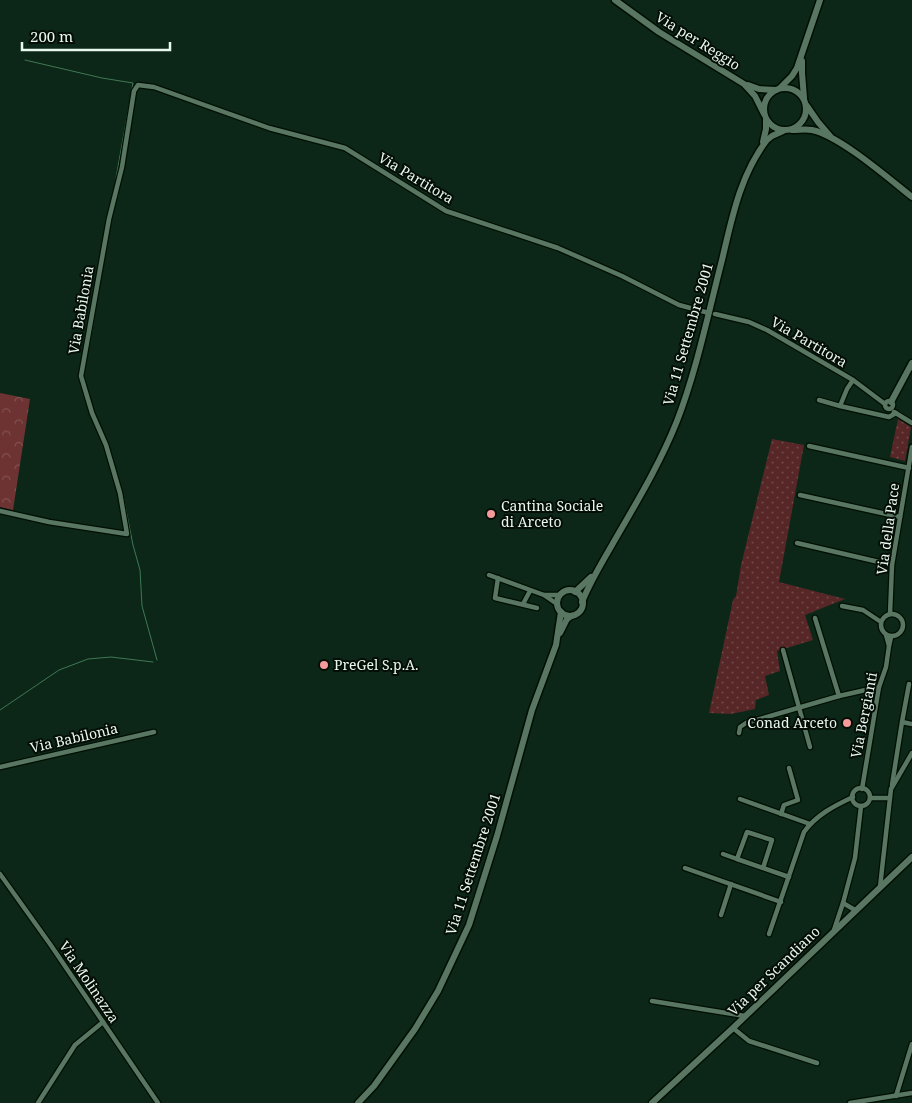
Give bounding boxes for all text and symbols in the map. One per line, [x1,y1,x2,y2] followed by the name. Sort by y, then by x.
[652,7,744,74] street label: Via per Reggio
[22,20,170,52] scale bar
[30,26,73,46] text: 200 m
[375,148,458,208] street label: Via Partitora
[658,260,717,408] street label: Via 11 Settembre 2001
[63,264,98,356] street label: Via Babilonia
[768,312,851,371] street label: Via Partitora
[872,482,903,576] street label: Via della Pace
[501,496,603,531] place label: Cantina Sociale di Arceto
[485,508,497,520] marker: Cantina Sociale di Arceto
[334,655,419,674] place label: PreGel S.p.A.
[318,659,330,671] marker: PreGel S.p.A.
[846,670,881,759] street label: Via Bergianti
[747,713,837,732] place label: Conad Arceto
[841,717,853,729] marker: Conad Arceto
[28,718,120,757] street label: Via Babilonia
[441,791,504,937] street label: Via 11 Settembre 2001
[723,922,824,1020] street label: Via per Scandiano
[55,937,124,1026] street label: Via Molinazza

